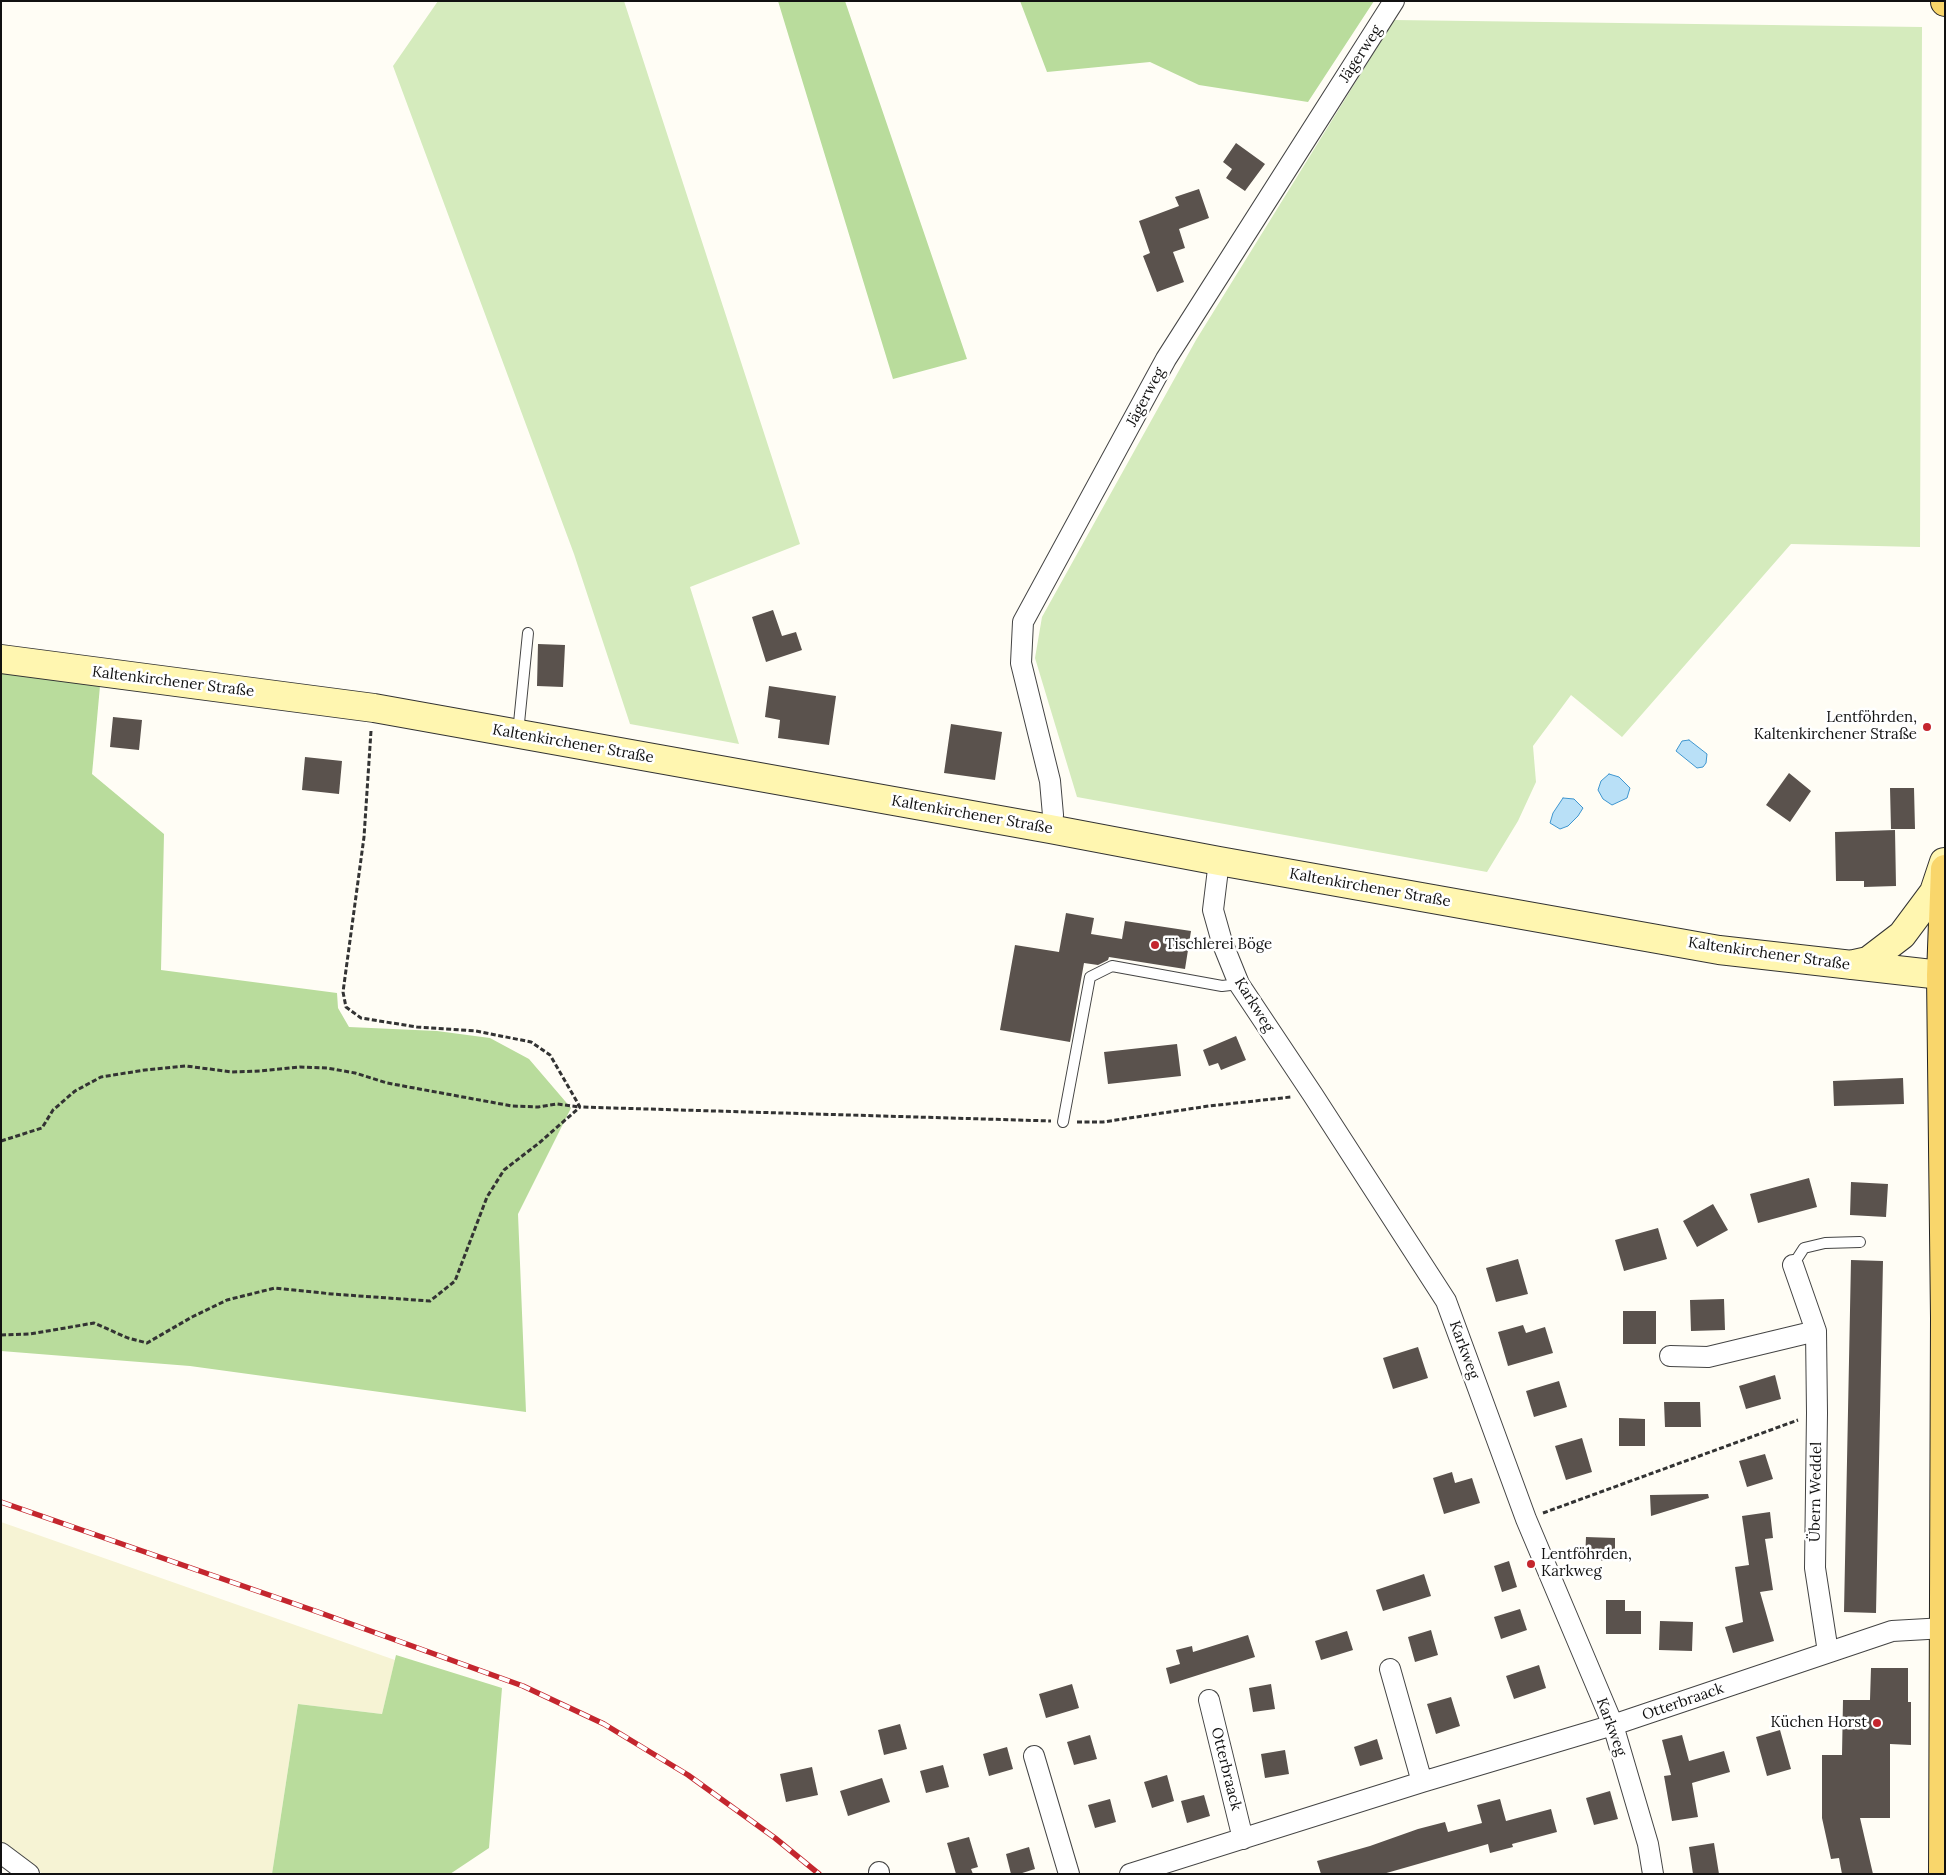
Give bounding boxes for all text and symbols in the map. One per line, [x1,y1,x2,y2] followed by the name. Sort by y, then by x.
[1336,22,1386,86] street label: Jägerweg
[1123,364,1169,430] street label: Jägerweg
[91,663,255,701] street label: Kaltenkirchener Straße
[1754,709,1917,744] place label: Lentföhrden, Kaltenkirchener Straße
[491,721,655,767] street label: Kaltenkirchener Straße
[1921,721,1933,733] marker: Lentföhrden, Kaltenkirchener Straße
[890,792,1054,838] street label: Kaltenkirchener Straße
[1288,865,1452,911] street label: Kaltenkirchener Straße
[1687,934,1851,974] street label: Kaltenkirchener Straße
[1165,936,1272,954] place label: Tischlerei Böge
[1149,939,1161,951] marker: Tischlerei Böge
[1230,974,1278,1036] street label: Karkweg
[1445,1318,1483,1382] street label: Karkweg
[1806,1442,1826,1542] street label: Übern Weddel
[1541,1546,1632,1581] place label: Lentföhrden, Karkweg
[1525,1558,1537,1570] marker: Lentföhrden, Karkweg
[1640,1680,1726,1724] street label: Otterbraack
[1592,1695,1630,1759] street label: Karkweg
[1770,1714,1867,1732] place label: Küchen Horst
[1871,1717,1883,1729] marker: Küchen Horst
[1207,1726,1245,1812] street label: Otterbraack

